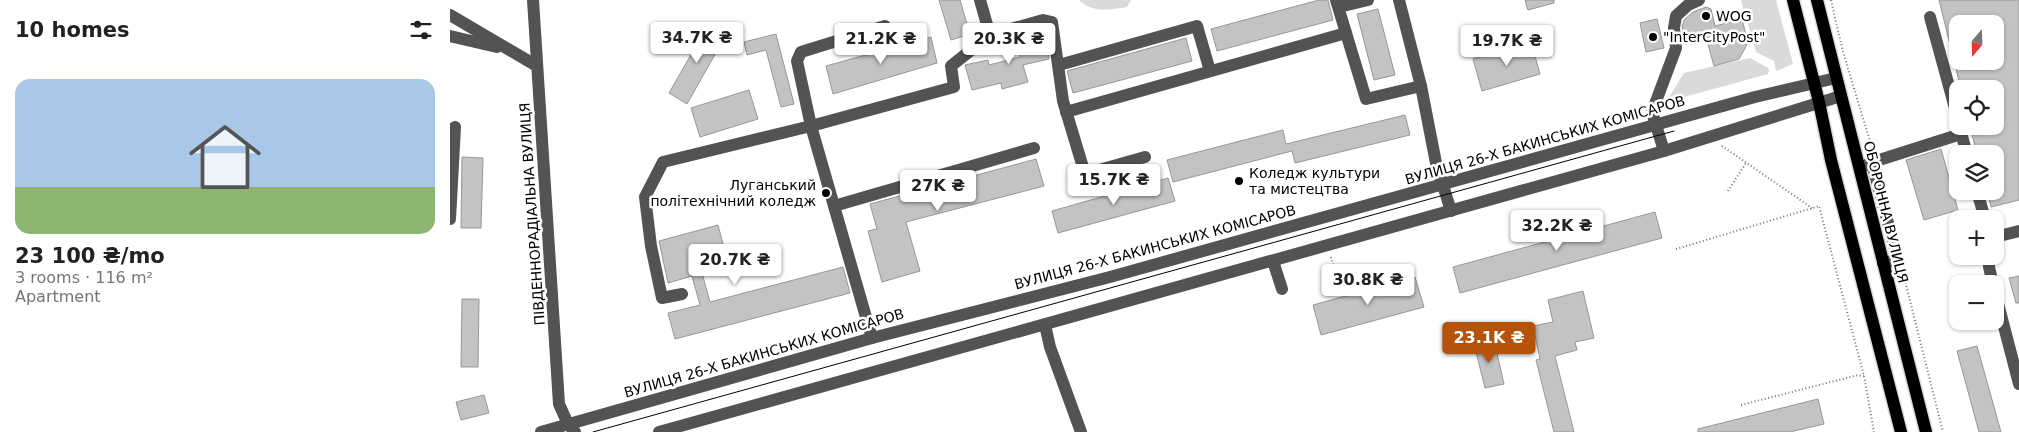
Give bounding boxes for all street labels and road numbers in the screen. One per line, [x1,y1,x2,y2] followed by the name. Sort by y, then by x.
[1403,92,1687,188] street label: ВУЛИЦЯ 26-Х БАКИНСЬКИХ КОМІСАРОВ
[516,102,548,326] street label: ПІВДЕННОРАДІАЛЬНА ВУЛИЦЯ
[1861,139,1911,285] street label: ОБОРОННА ВУЛИЦЯ
[1013,202,1297,292] street label: ВУЛИЦЯ 26-Х БАКИНСЬКИХ КОМІСАРОВ
[622,305,906,401] street label: ВУЛИЦЯ 26-Х БАКИНСЬКИХ КОМІСАРОВ

